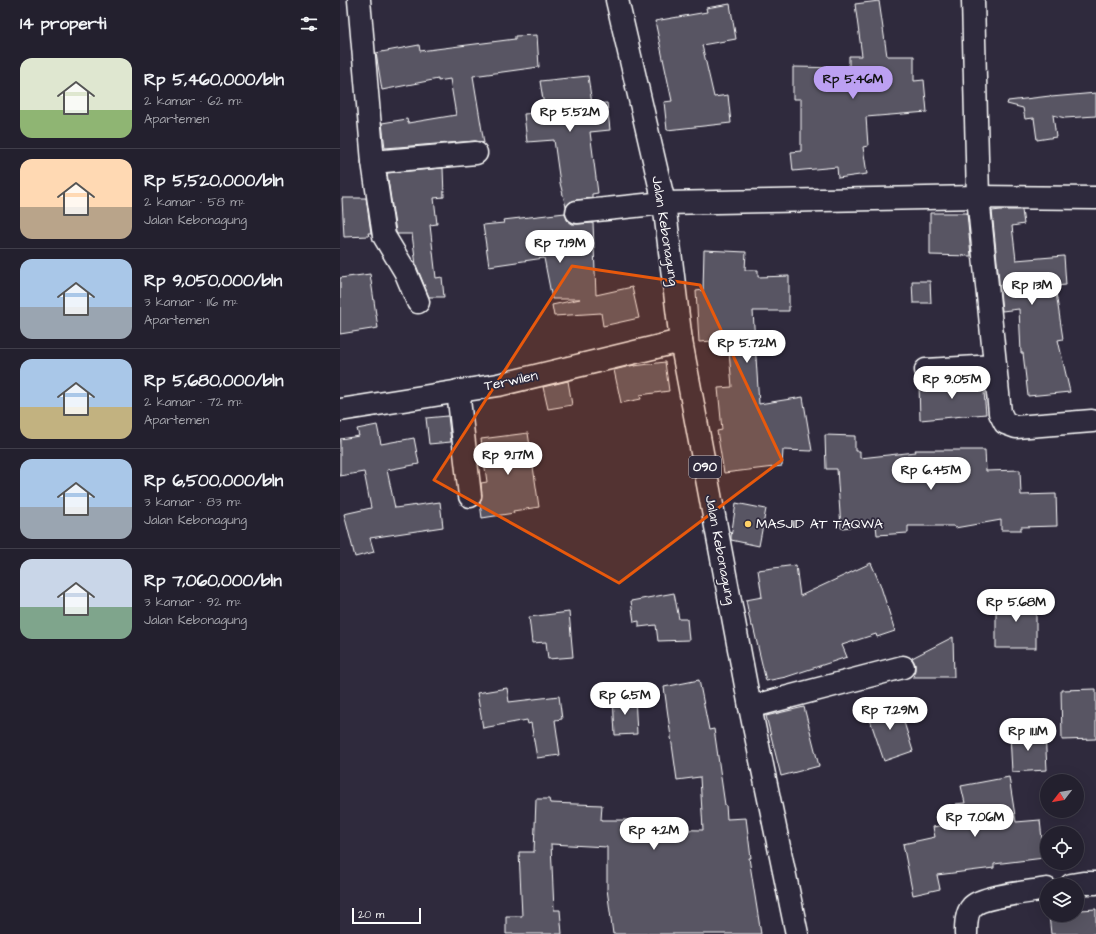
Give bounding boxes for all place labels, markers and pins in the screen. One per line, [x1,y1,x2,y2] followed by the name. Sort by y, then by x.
[812,66,894,100] pin: Rp 5.46M
[529,99,611,133] pin: Rp 5.52M
[519,230,601,264] pin: Rp 7.19M
[999,272,1065,306] pin: Rp 13M
[706,330,788,364] pin: Rp 5.72M
[911,366,993,400] pin: Rp 9.05M
[467,442,549,476] pin: Rp 9.17M
[890,457,972,491] pin: Rp 6.45M
[756,514,883,534] place label: MASJID AT TAQWA
[743,519,753,529] marker: MASJID AT TAQWA
[975,589,1057,623] pin: Rp 5.68M
[588,682,662,716] pin: Rp 6.5M
[849,697,931,731] pin: Rp 7.29M
[987,718,1069,752] pin: Rp 11.1M
[934,804,1016,838] pin: Rp 7.06M
[617,817,691,851] pin: Rp 4.2M

